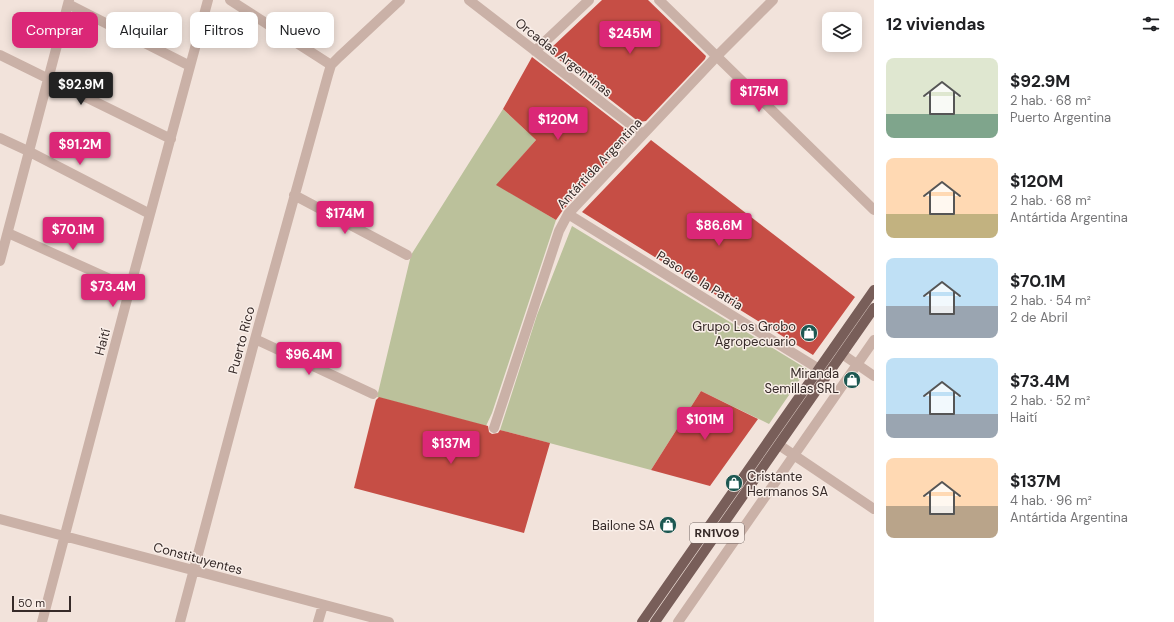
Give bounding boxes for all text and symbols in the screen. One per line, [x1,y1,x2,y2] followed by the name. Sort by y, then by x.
[12,12,98,48] chip: Comprar
[106,12,182,48] chip: Alquilar
[190,12,258,48] chip: Filtros
[266,12,334,48] chip: Nuevo
[822,12,862,52] map controls
[822,12,862,52] button: layers
[886,13,985,35] text: 12 viviendas
[1140,13,1162,35] icon: filters
[512,14,616,101] street label: Orcadas Argentinas
[602,21,658,55] pin: $245M
[608,25,652,42] text: $245M
[1010,70,1070,92] text: $92.9M
[48,72,114,106] pin: $92.9M
[918,74,966,122] icon: home
[58,76,104,93] text: $92.9M
[731,79,787,113] pin: $175M
[740,83,778,100] text: $175M
[1010,92,1091,109] text: 2 hab. · 68 m²
[530,107,586,141] pin: $120M
[1010,109,1111,126] text: Puerto Argentina
[538,111,578,128] text: $120M
[553,114,646,212] street label: Antártida Argentina
[47,132,113,166] pin: $91.2M
[58,136,102,153] text: $91.2M
[1010,170,1063,192] text: $120M
[918,174,966,222] icon: home
[1010,192,1091,209] text: 2 hab. · 68 m²
[317,201,373,235] pin: $174M
[326,205,364,222] text: $174M
[1010,209,1128,226] text: Antártida Argentina
[686,213,752,247] pin: $86.6M
[40,217,106,251] pin: $70.1M
[696,217,742,234] text: $86.6M
[52,221,94,238] text: $70.1M
[653,247,746,314] street label: Paso de la Patria
[1010,270,1066,292] text: $70.1M
[80,274,146,308] pin: $73.4M
[918,274,966,322] icon: home
[90,278,136,295] text: $73.4M
[1010,292,1091,309] text: 2 hab. · 54 m²
[224,304,259,376] street label: Puerto Rico
[1010,309,1068,326] text: 2 de Abril
[692,318,796,350] place label: Grupo Los Grobo Agropecuario
[799,323,819,343] shop icon: Grupo Los Grobo Agropecuario
[91,327,114,357] street label: Haití
[276,342,342,376] pin: $96.4M
[285,346,333,363] text: $96.4M
[764,365,839,397] place label: Miranda Semillas SRL
[842,370,862,390] shop icon: Miranda Semillas SRL
[1010,370,1070,392] text: $73.4M
[918,374,966,422] icon: home
[1010,392,1090,409] text: 2 hab. · 52 m²
[677,407,733,441] pin: $101M
[1010,409,1037,426] text: Haití
[686,411,724,428] text: $101M
[423,431,479,465] pin: $137M
[432,435,470,452] text: $137M
[747,468,828,500] place label: Cristante Hermanos SA
[1010,470,1061,492] text: $137M
[724,473,744,493] shop icon: Cristante Hermanos SA
[918,474,966,522] icon: home
[1010,492,1092,509] text: 4 hab. · 96 m²
[1010,509,1128,526] text: Antártida Argentina
[658,515,678,535] shop icon: Bailone SA
[592,517,655,534] place label: Bailone SA
[690,523,744,543] road number: RN1V09
[151,538,244,579] street label: Constituyentes
[12,594,71,613] scale bar
[18,596,45,610] text: 50 m

